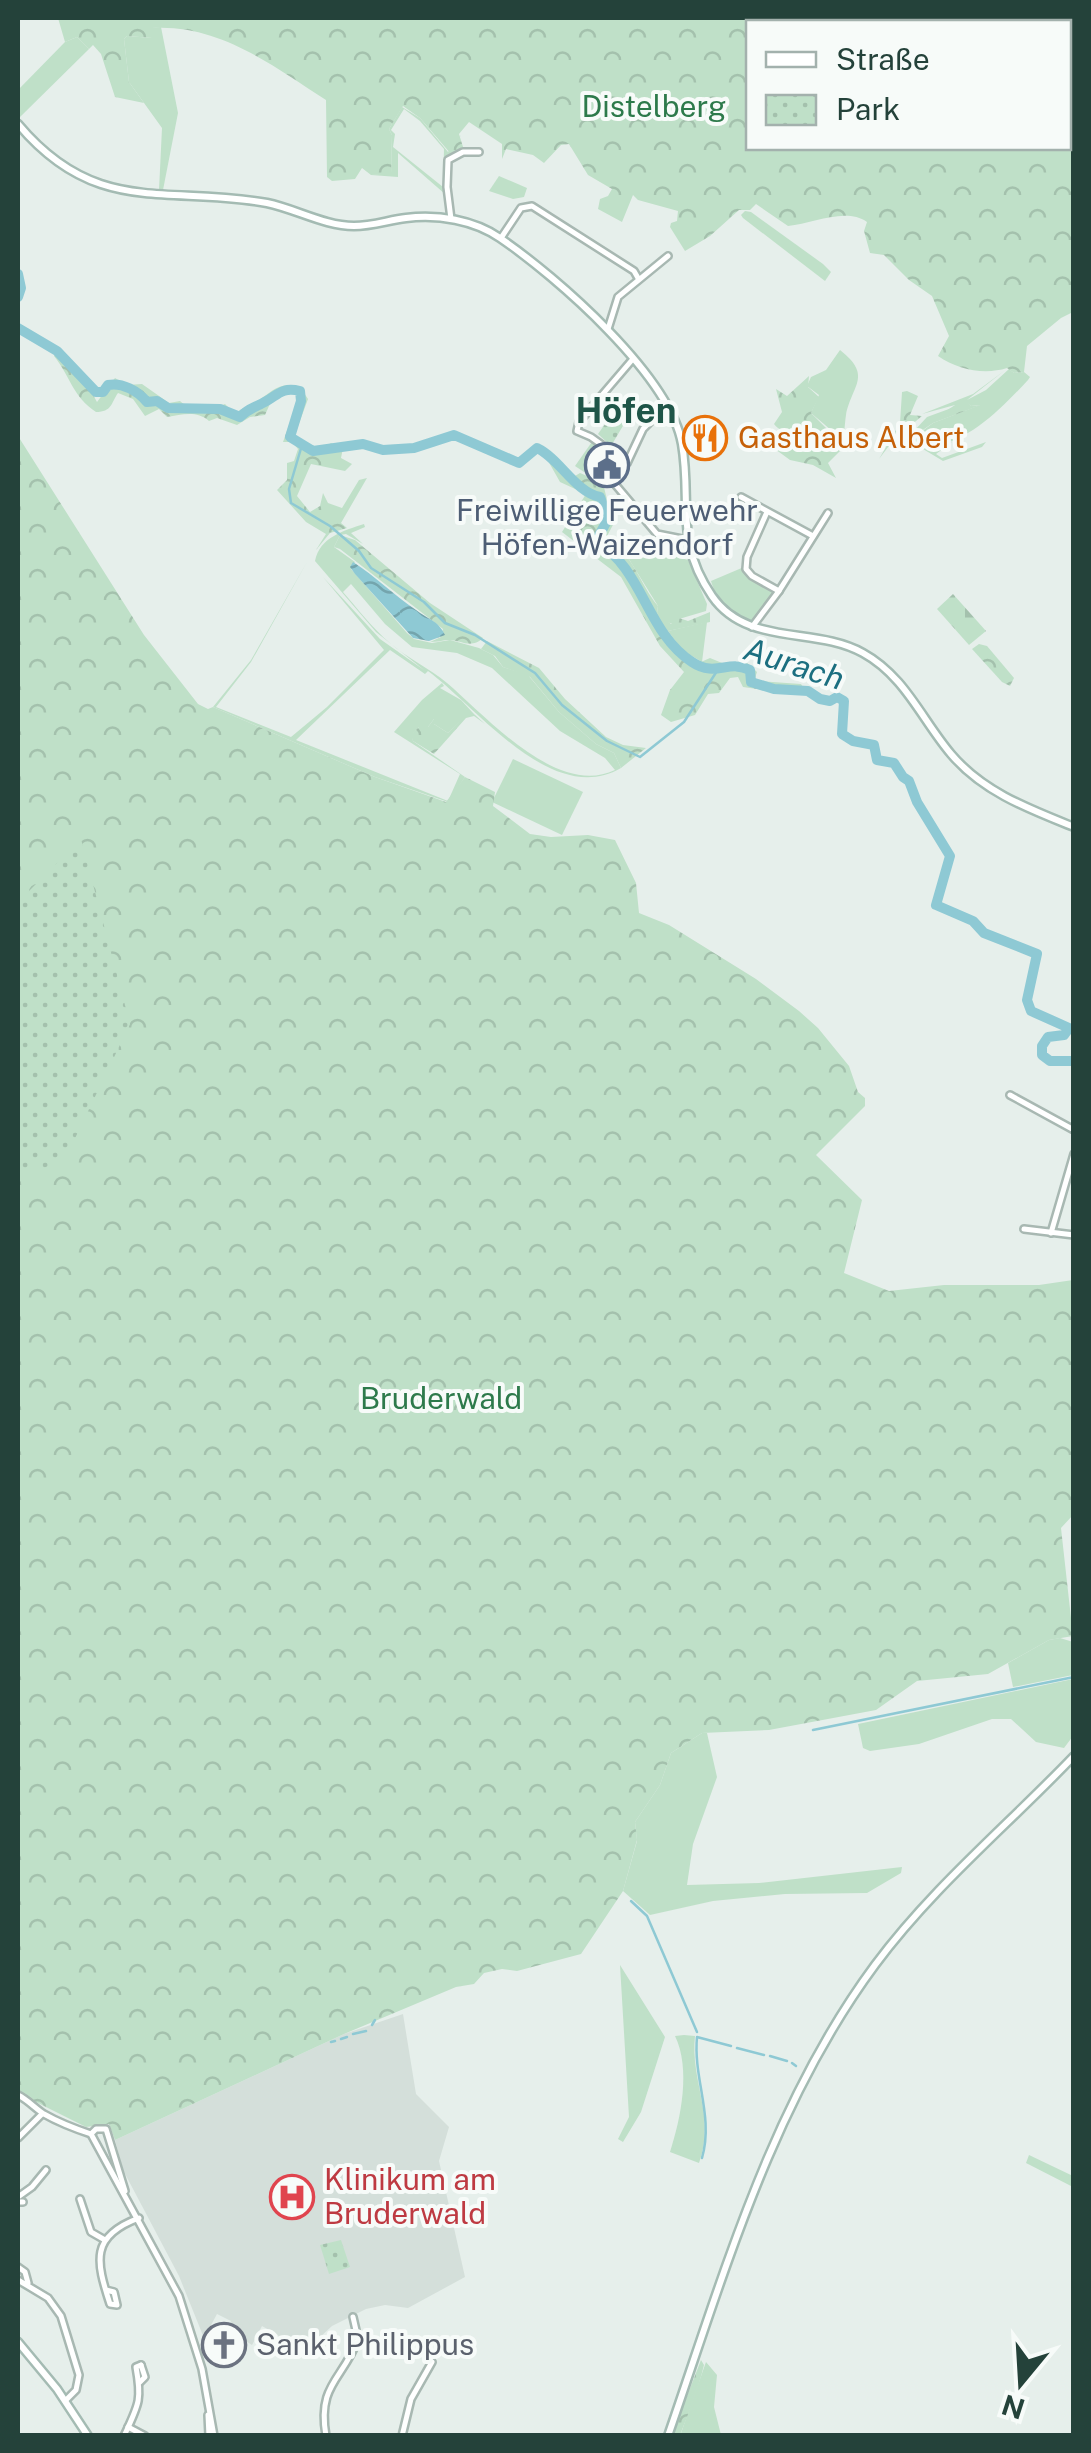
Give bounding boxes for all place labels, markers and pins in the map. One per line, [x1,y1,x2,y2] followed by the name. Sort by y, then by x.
[682,415,728,461] restaurant icon: Gasthaus Albert
[738,419,965,455] place label: Gasthaus Albert
[584,442,630,488] public building icon: Freiwillige Feuerwehr Höfen-Waizendorf
[456,492,758,562] place label: Freiwillige Feuerwehr Höfen-Waizendorf
[324,2161,496,2231] place label: Klinikum am Bruderwald
[269,2174,315,2220] hospital icon: Klinikum am Bruderwald
[201,2322,247,2368] church icon: Sankt Philippus
[256,2326,474,2362] place label: Sankt Philippus

